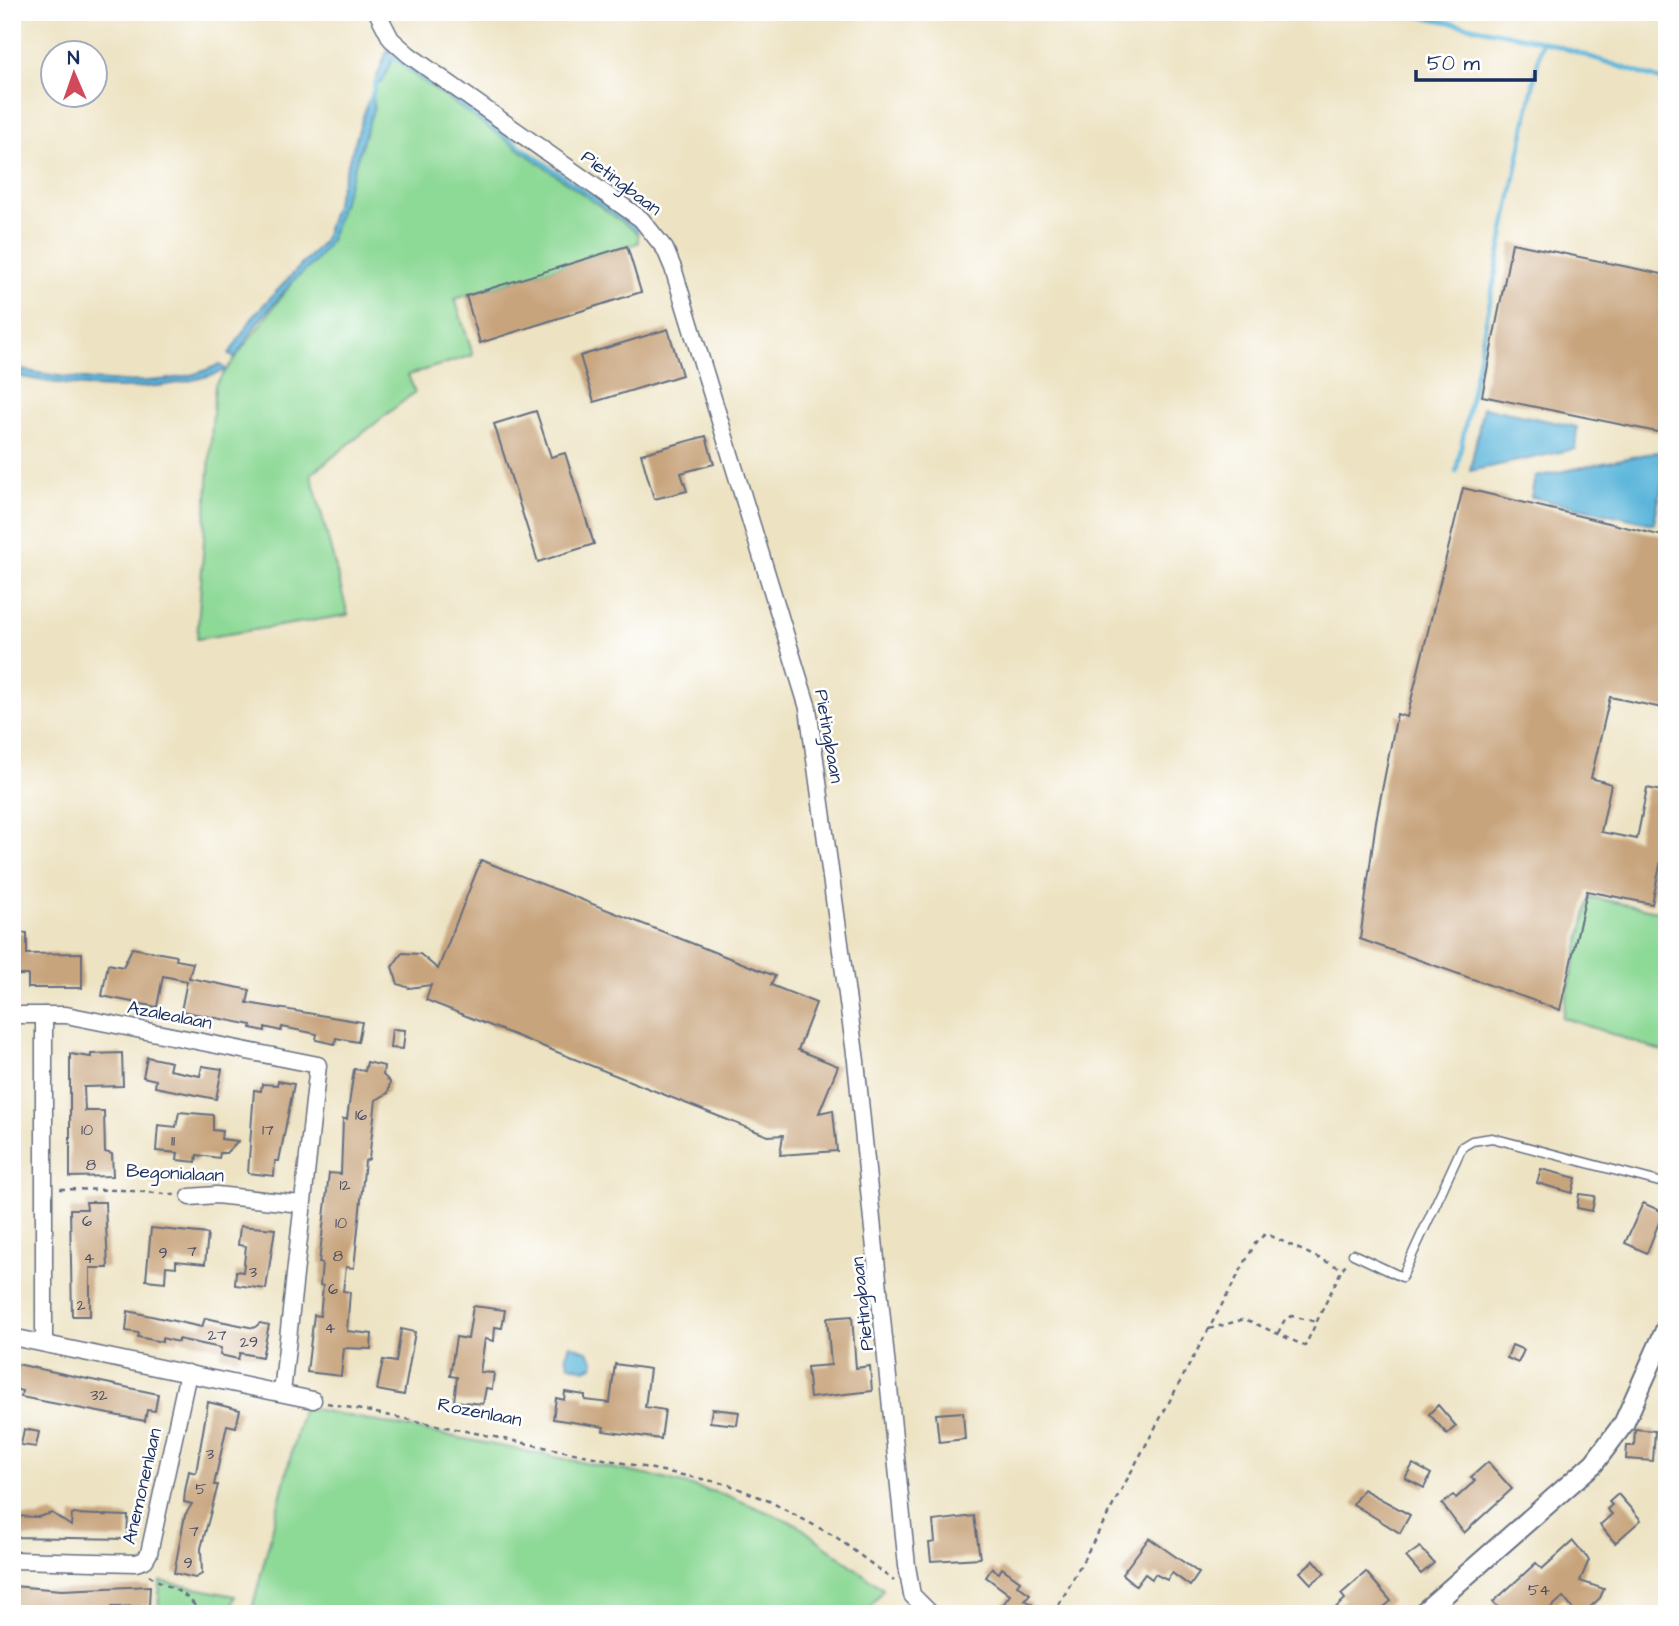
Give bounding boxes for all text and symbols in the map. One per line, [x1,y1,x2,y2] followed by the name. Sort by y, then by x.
[38,38,108,108] north arrow
[1416,38,1536,82] scale bar
[67,45,80,72] text: N
[1427,49,1481,78] text: 50 m
[575,144,667,223] street label: Pietingbaan
[806,687,850,785] street label: Pietingbaan
[125,994,215,1037] street label: Azalealaan
[355,1104,367,1126] house number: 16
[81,1119,93,1141] house number: 10
[262,1119,274,1141] house number: 17
[171,1130,175,1152] house number: 11
[86,1154,96,1176] house number: 8
[125,1157,225,1191] street label: Begonialaan
[339,1174,351,1196] house number: 12
[82,1210,92,1232] house number: 6
[335,1212,347,1234] house number: 10
[187,1240,197,1262] house number: 7
[158,1242,168,1264] house number: 9
[333,1245,343,1267] house number: 8
[84,1247,95,1269] house number: 4
[844,1255,882,1352] street label: Pietingbaan
[249,1261,257,1283] house number: 3
[328,1278,338,1300] house number: 6
[76,1294,86,1316] house number: 2
[325,1317,336,1339] house number: 4
[208,1324,227,1346] house number: 27
[240,1331,258,1353] house number: 29
[90,1384,108,1406] house number: 32
[435,1391,524,1434] street label: Rozenlaan
[116,1426,169,1547] street label: Anemonenlaan
[206,1443,214,1465] house number: 3
[195,1478,207,1500] house number: 5
[189,1520,199,1542] house number: 7
[183,1552,193,1574] house number: 9
[1528,1579,1550,1601] house number: 54

